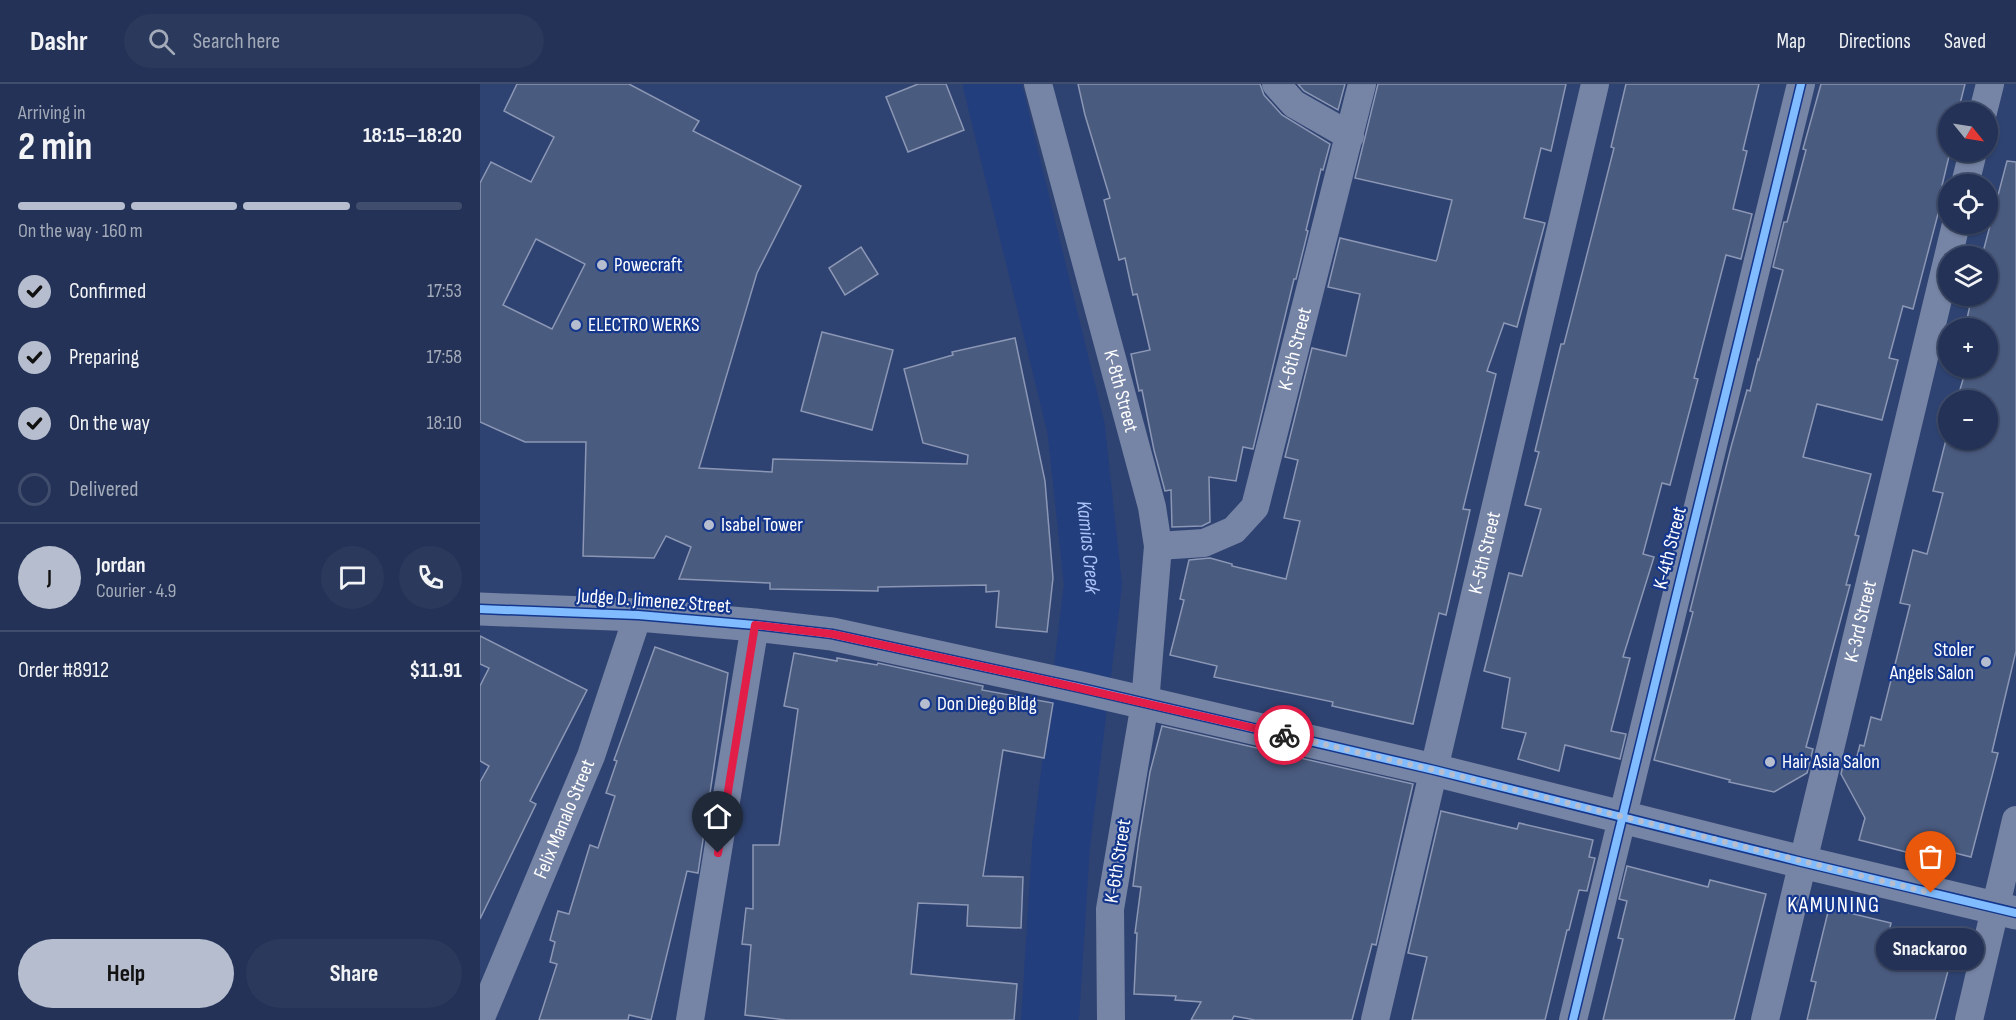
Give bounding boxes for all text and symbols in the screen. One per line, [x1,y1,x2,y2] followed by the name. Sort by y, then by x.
[124,14,544,68] search box
[30,25,88,58] text: Dashr
[145,25,178,58] icon: search
[193,28,280,55] text: Search here
[1776,29,1806,54] text: Map
[1839,29,1911,54] text: Directions
[1944,29,1986,54] text: Saved
[18,101,86,125] text: Arriving in
[1938,102,1998,162] north arrow
[1938,102,1998,450] map controls
[363,122,462,149] text: 18:15–18:20
[18,124,92,171] text: 2 min
[1938,174,1998,234] button: locate
[18,219,143,243] text: On the way · 160 m
[1938,246,1998,306] button: layers
[614,253,683,277] place label: Powecraft
[595,258,609,272] marker: Powecraft
[18,275,51,308] icon: check
[69,278,146,305] text: Confirmed
[427,279,462,303] text: 17:53
[1273,305,1317,393] street label: K-6th Street
[588,313,699,337] place label: ELECTRO WERKS
[569,318,583,332] marker: ELECTRO WERKS
[1938,318,1998,378] button: +
[18,341,51,374] icon: check
[69,344,139,371] text: Preparing
[427,345,462,369] text: 17:58
[1098,347,1143,435] street label: K-8th Street
[1938,390,1998,450] button: −
[18,407,51,440] icon: check
[69,410,150,437] text: On the way
[427,411,462,435] text: 18:10
[69,476,138,503] text: Delivered
[1071,499,1106,596] water label: Kamias Creek
[1648,504,1692,592] street label: K-4th Street
[1464,509,1506,596] street label: K-5th Street
[721,513,803,537] place label: Isabel Tower
[702,518,716,532] marker: Isabel Tower
[321,546,384,609] button: chat
[399,546,462,609] button: phone
[96,552,145,579] text: Jordan
[47,564,52,591] text: J
[1839,578,1882,665] street label: K-3rd Street
[96,579,176,603] text: Courier · 4.9
[575,584,732,618] street label: Judge D. Jimenez Street
[1889,638,1974,685] place label: Stoler Angels Salon
[1979,655,1993,669] marker: Stoler Angels Salon
[18,657,109,684] text: Order #8912
[409,657,462,684] text: $11.91
[937,692,1037,716] place label: Don Diego Bldg
[918,697,932,711] marker: Don Diego Bldg
[1254,705,1314,765] courier
[1268,719,1301,752] icon: bike
[1782,750,1880,774] place label: Hair Asia Salon
[1763,755,1777,769] marker: Hair Asia Salon
[529,756,600,882] street label: Felix Manalo Street
[692,791,743,853] pin
[701,800,734,833] icon: home
[1100,817,1136,905] street label: K-6th Street
[1905,831,1956,893] pin
[1914,840,1947,873] icon: bag
[1787,892,1881,919] district label: KAMUNING
[1877,929,1985,971] callout: Snackaroo
[1893,937,1967,961] text: Snackaroo
[18,939,234,1008] button: Help
[246,939,462,1008] button: Share

